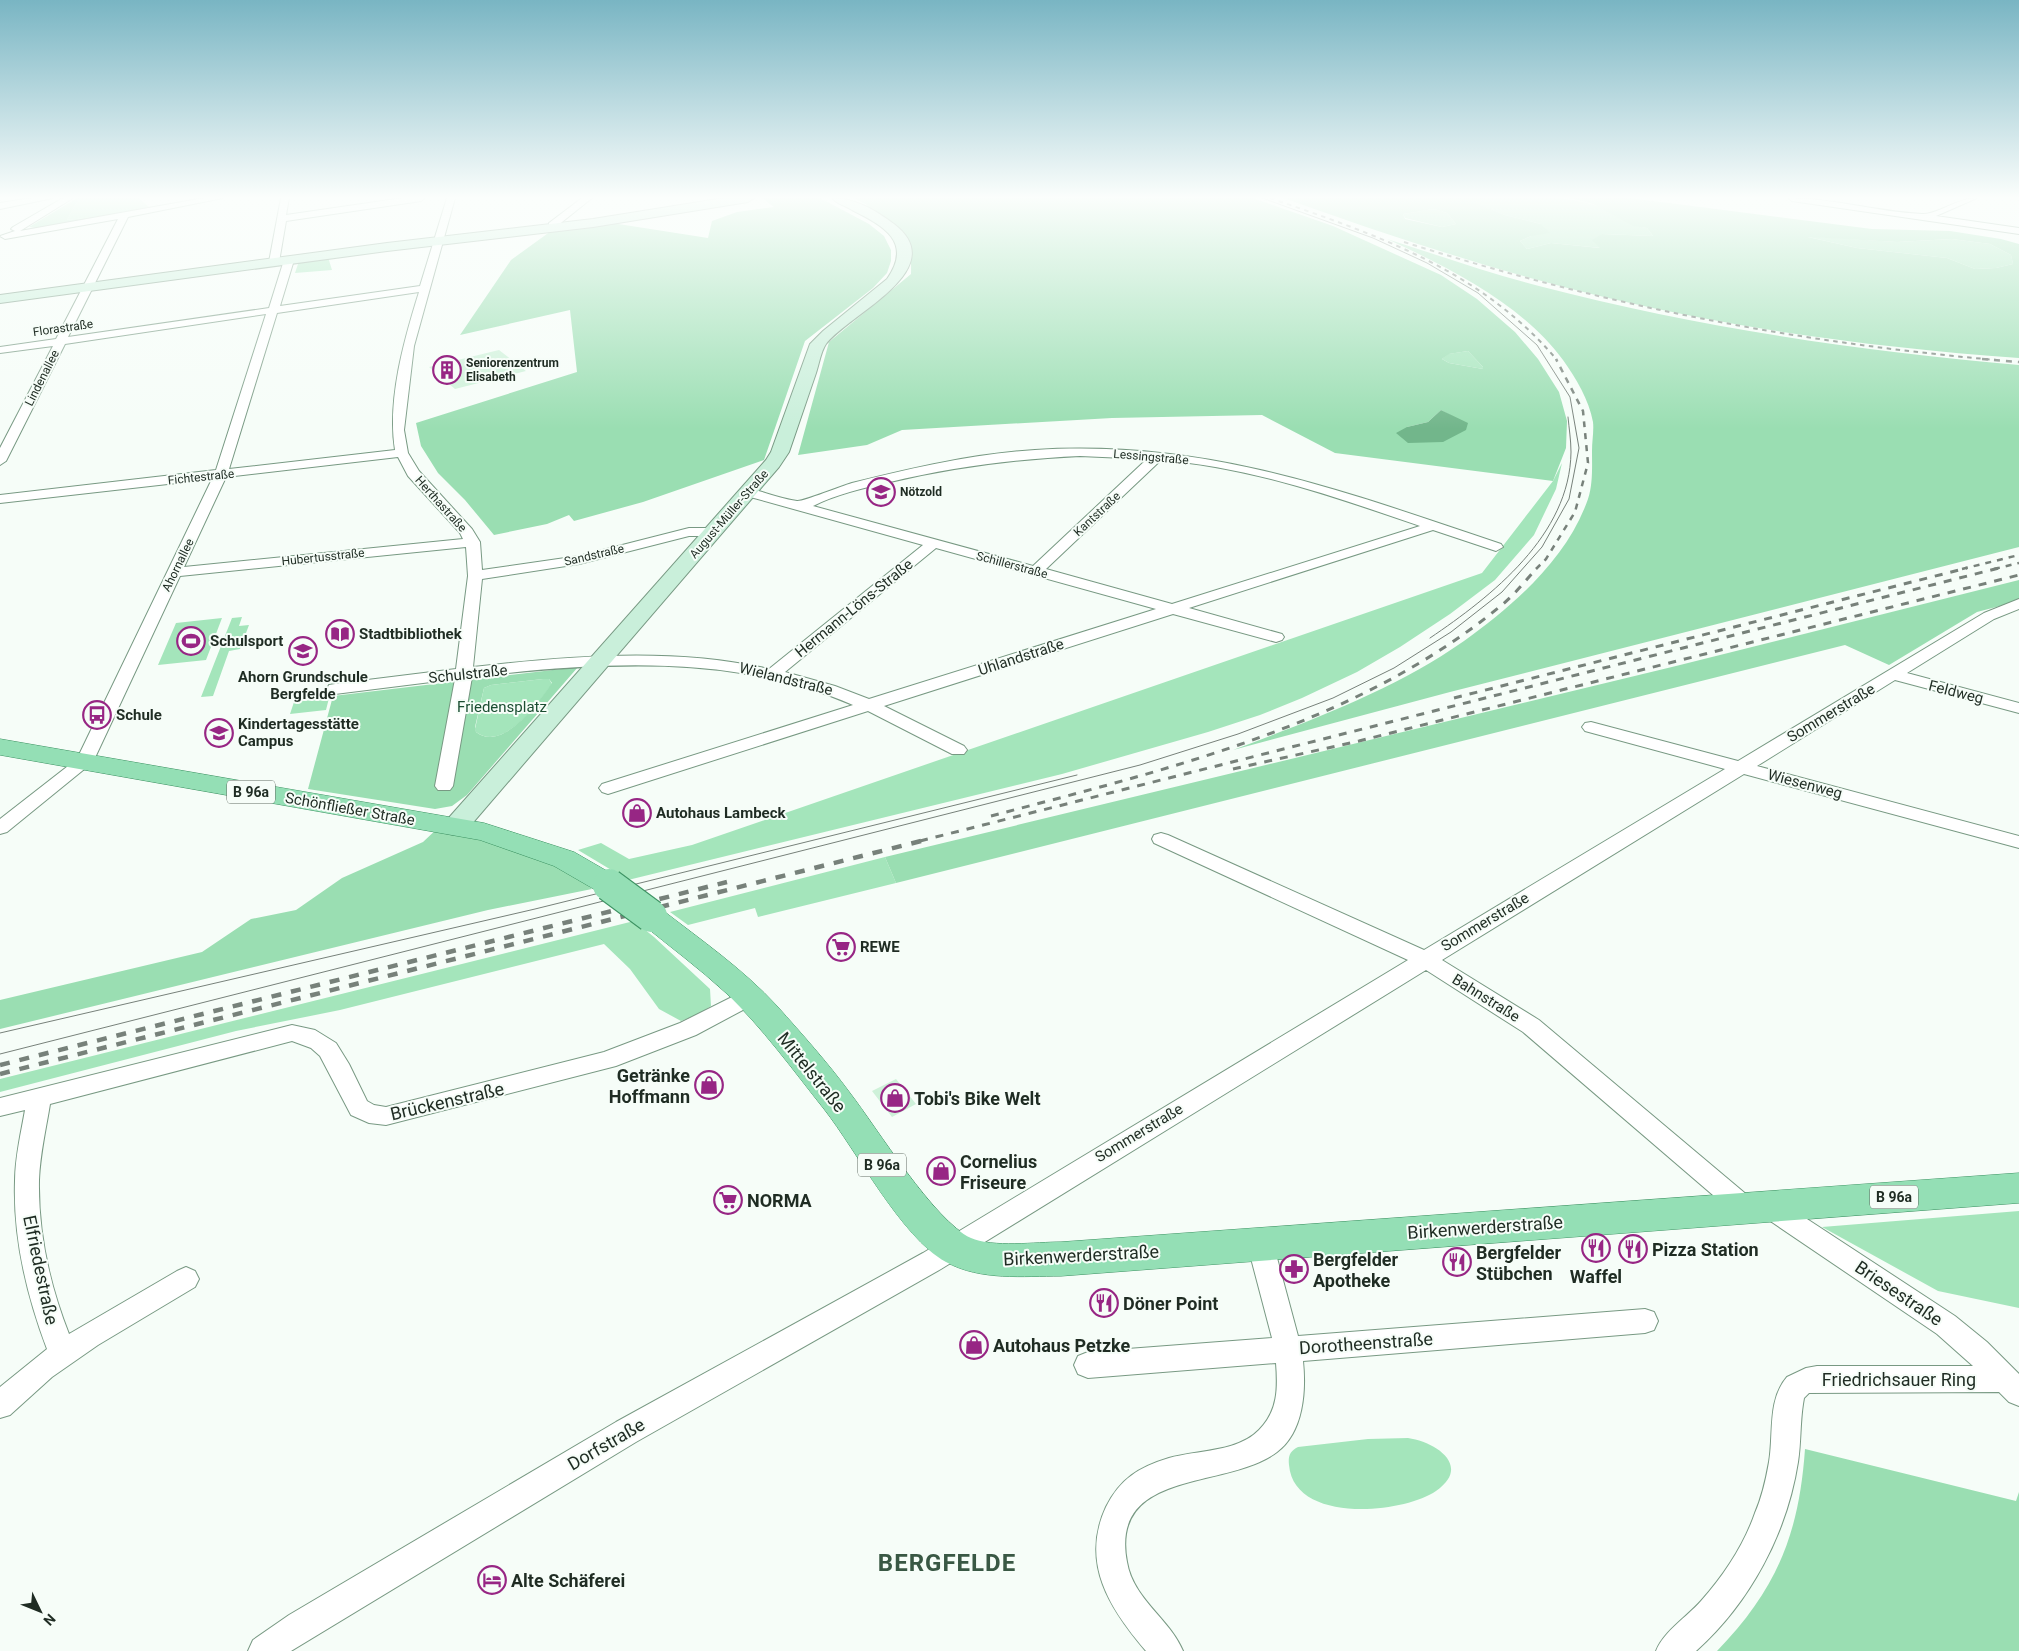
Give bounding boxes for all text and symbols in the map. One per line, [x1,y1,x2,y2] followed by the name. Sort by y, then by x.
[32,317,94,339] street label: Florastraße
[22,348,62,408] street label: Lindenallee
[432,355,462,385] building icon: Seniorenzentrum Elisabeth
[466,356,559,384] place label: Seniorenzentrum Elisabeth
[1113,447,1189,467] street label: Lessingstraße
[167,467,235,487] street label: Fichtestraße
[687,467,771,561] street label: August-Müller-Straße
[412,473,470,535] street label: Herthastraße
[866,477,896,507] school or university icon: Nötzold
[900,485,942,499] place label: Nötzold
[1071,489,1123,539] street label: Kantstraße
[159,536,197,594] street label: Ahornallee
[563,541,625,569] street label: Sandstraße
[281,546,365,568] street label: Hubertusstraße
[975,549,1049,581] street label: Schillerstraße
[792,555,917,661] street label: Hermann-Löns-Straße
[325,619,355,649] library icon: Stadtbibliothek
[359,625,463,643] place label: Stadtbibliothek
[176,626,206,656] sports icon: Schulsport
[210,632,283,650] place label: Schulsport
[976,635,1066,679] street label: Uhlandstraße
[288,636,318,666] school or university icon: Ahorn Grundschule Bergfelde
[737,659,835,699] street label: Wielandstraße
[428,661,508,687] street label: Schulstraße
[238,668,368,703] place label: Ahorn Grundschule Bergfelde
[1927,677,1985,707] street label: Feldweg
[1784,680,1878,746] street label: Sommerstraße
[457,698,547,716] park label: Friedensplatz
[82,700,112,730] bus stop icon: Schule
[116,706,162,724] place label: Schule
[238,715,359,750] place label: Kindertagesstätte Campus
[204,718,234,748] school or university icon: Kindertagesstätte Campus
[1766,765,1844,803] street label: Wiesenweg
[227,780,275,804] road number: B 96a
[284,789,416,829] street label: Schönfließer Straße
[622,798,652,828] shop icon: Autohaus Lambeck
[656,804,786,822] place label: Autohaus Lambeck
[1438,889,1532,955] street label: Sommerstraße
[826,932,856,962] supermarket icon: REWE
[860,938,900,956] place label: REWE
[1449,970,1523,1026] street label: Bahnstraße
[773,1028,851,1116] street label: Mittelstraße
[609,1065,690,1107] place label: Getränke Hoffmann
[694,1070,724,1100] shop icon: Getränke Hoffmann
[388,1078,506,1124] street label: Brückenstraße
[880,1083,910,1113] shop icon: Tobi's Bike Welt
[914,1088,1040,1109] place label: Tobi's Bike Welt
[1092,1100,1186,1166] street label: Sommerstraße
[960,1151,1037,1193] place label: Cornelius Friseure
[858,1154,906,1176] road number: B 96a
[926,1156,956,1186] shop icon: Cornelius Friseure
[713,1185,743,1215] supermarket icon: NORMA
[1870,1186,1918,1208] road number: B 96a
[747,1190,813,1211] place label: NORMA
[1407,1211,1563,1243] street label: Birkenwerderstraße
[19,1213,63,1327] street label: Elfriedestraße
[1581,1233,1611,1263] restaurant icon: Waffel
[1618,1234,1648,1264] restaurant icon: Pizza Station
[1652,1239,1759,1260] place label: Pizza Station
[1003,1240,1159,1270] street label: Birkenwerderstraße
[1476,1242,1561,1284] place label: Bergfelder Stübchen
[1442,1247,1472,1277] restaurant icon: Bergfelder Stübchen
[1313,1249,1398,1291] place label: Bergfelder Apotheke
[1279,1254,1309,1284] pharmacy icon: Bergfelder Apotheke
[1851,1256,1947,1330] street label: Briesestraße
[1570,1266,1622,1287] place label: Waffel
[1089,1288,1119,1318] restaurant icon: Döner Point
[1123,1293,1218,1314] place label: Döner Point
[1298,1328,1434,1358] street label: Dorotheenstraße
[959,1330,989,1360] shop icon: Autohaus Petzke
[993,1335,1131,1356] place label: Autohaus Petzke
[1822,1369,1976,1390] street label: Friedrichsauer Ring
[564,1414,648,1474] street label: Dorfstraße
[878,1549,1016,1577] district label: BERGFELDE
[477,1565,507,1595] hotel icon: Alte Schäferei
[511,1570,625,1591] place label: Alte Schäferei
[15,1586,65,1636] north arrow
[40,1611,59,1629] text: N

